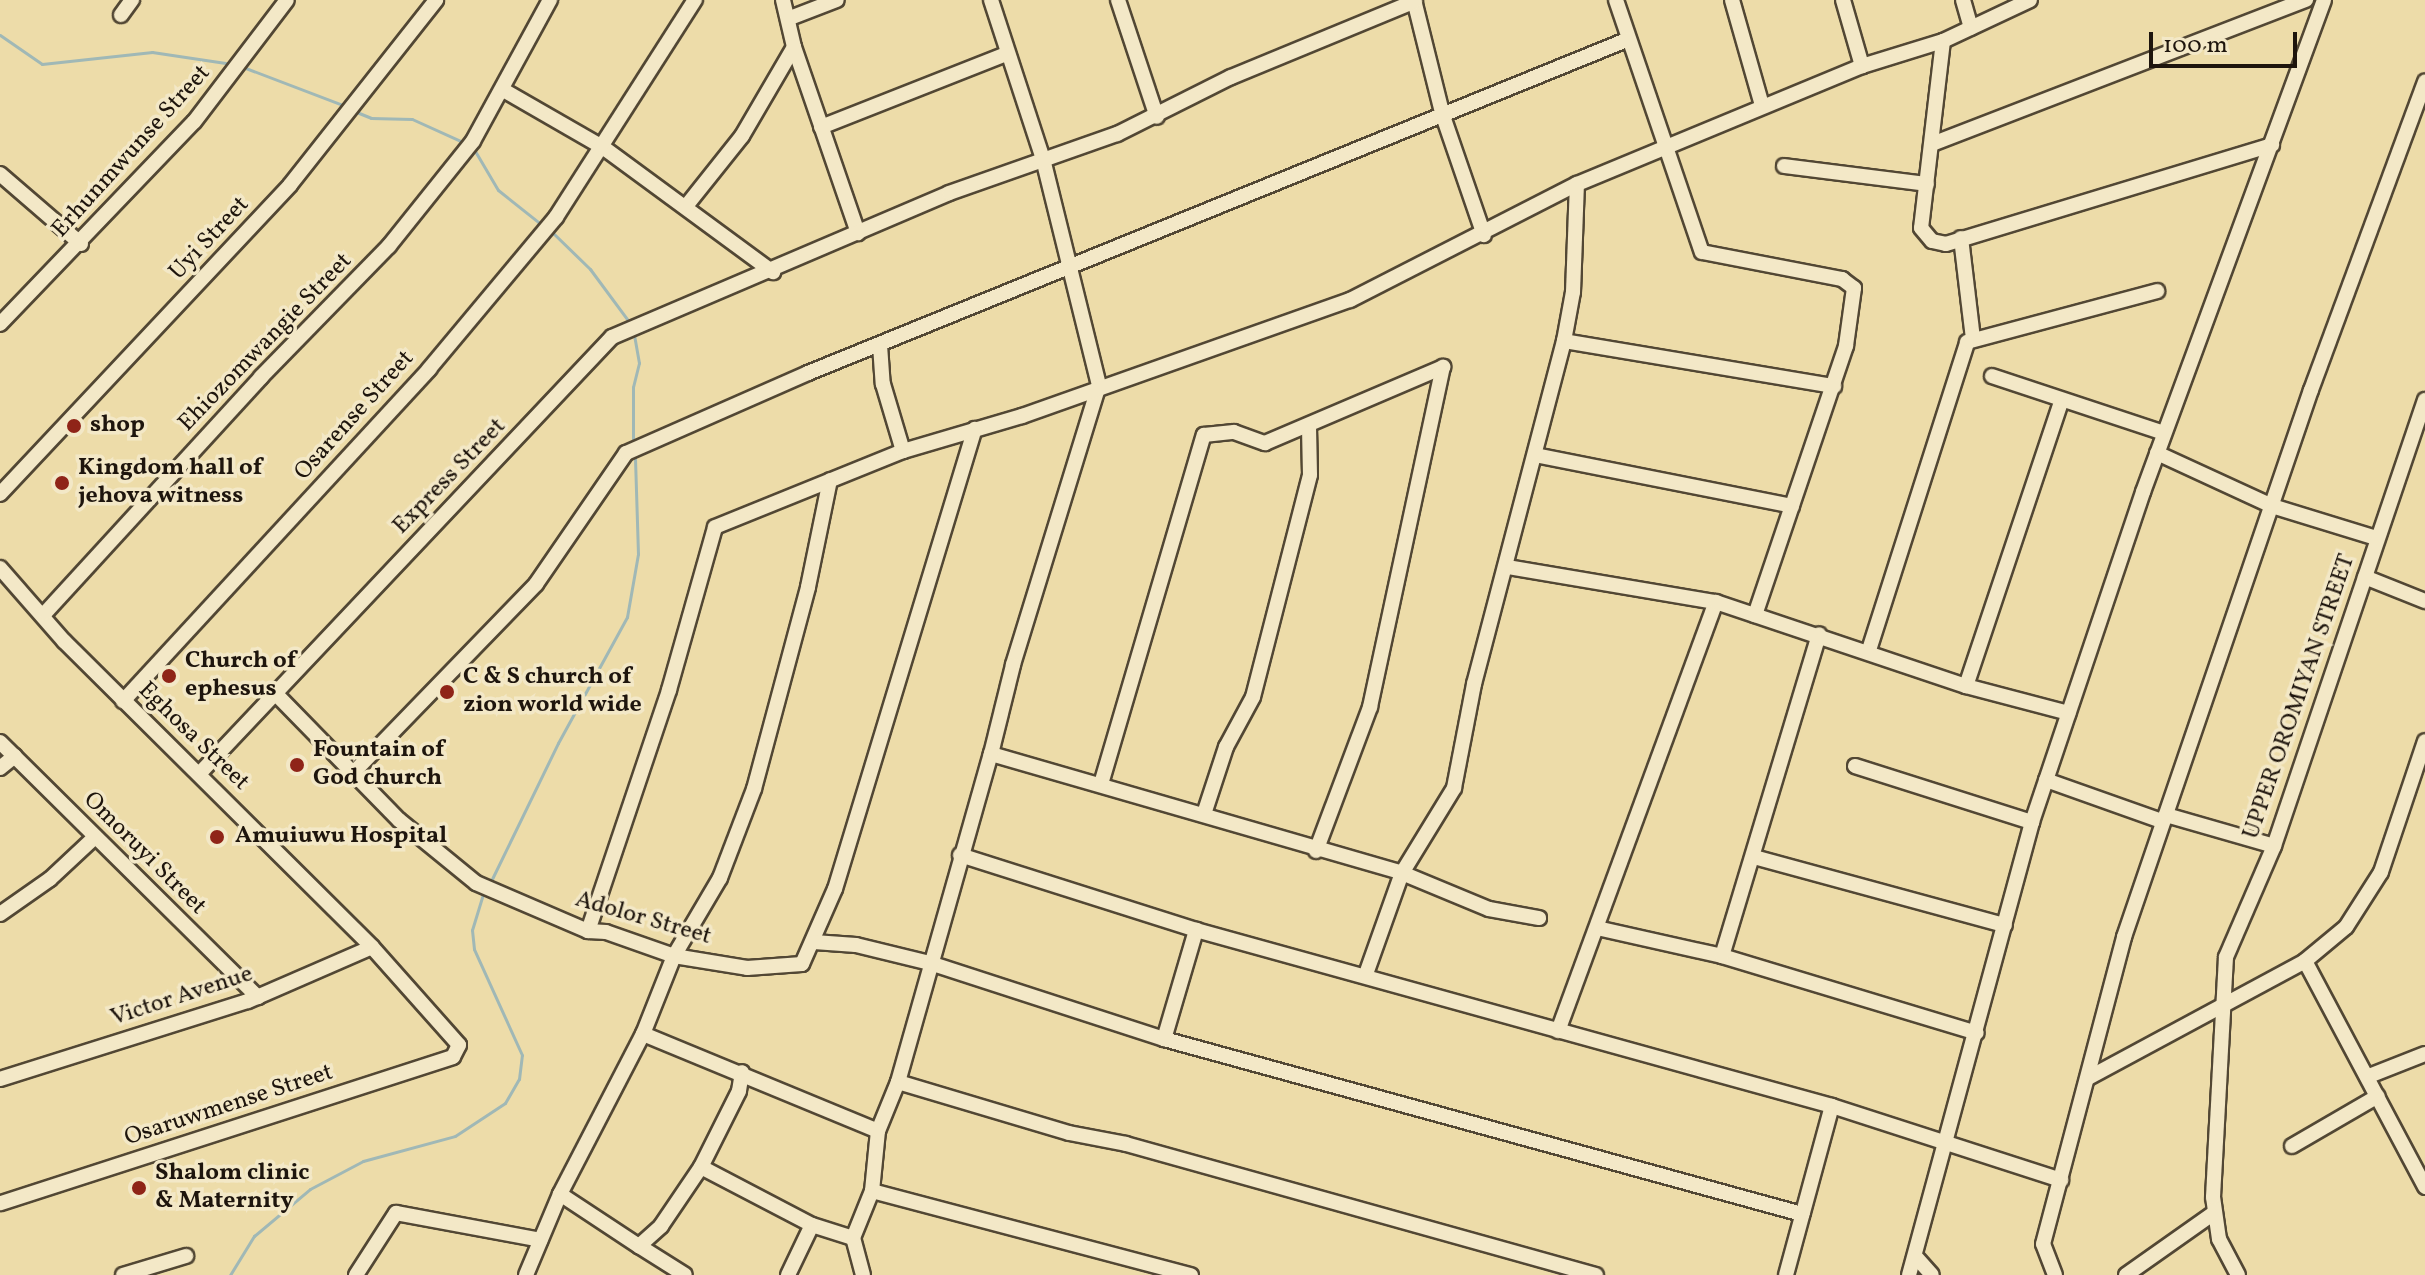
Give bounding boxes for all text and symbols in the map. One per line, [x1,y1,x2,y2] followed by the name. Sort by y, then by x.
[2153,16,2301,66] scale bar
[2163,29,2228,63] text: 100 m
[47,60,217,244] street label: Erhunmwunse Street
[164,191,256,287] street label: Uyi Street
[173,248,359,438] street label: Ehiozomwangie Street
[289,345,421,487] street label: Osarense Street
[90,412,145,440] place label: shop
[387,413,513,541] street label: Express Street
[65,417,83,435] marker: shop
[78,455,262,511] place label: Kingdom hall of jehova witness
[53,474,71,492] marker: Kingdom hall of jehova witness
[2238,551,2362,843] street label: UPPER OROMIYAN STREET
[185,648,296,704] place label: Church of ephesus
[463,664,642,720] place label: C & S church of zion world wide
[160,667,178,685] marker: Church of ephesus
[131,677,255,797] street label: Eghosa Street
[438,683,456,701] marker: C & S church of zion world wide
[313,737,444,793] place label: Fountain of God church
[288,756,306,774] marker: Fountain of God church
[76,786,212,922] street label: Omoruyi Street
[235,823,447,851] place label: Amuiuwu Hospital
[206,826,228,848] marker: Amuiuwu Hospital
[572,886,714,952] street label: Adolor Street
[107,961,257,1033] street label: Victor Avenue
[121,1059,337,1153] street label: Osaruwmense Street
[155,1160,310,1216] place label: Shalom clinic & Maternity
[130,1179,148,1197] marker: Shalom clinic & Maternity

